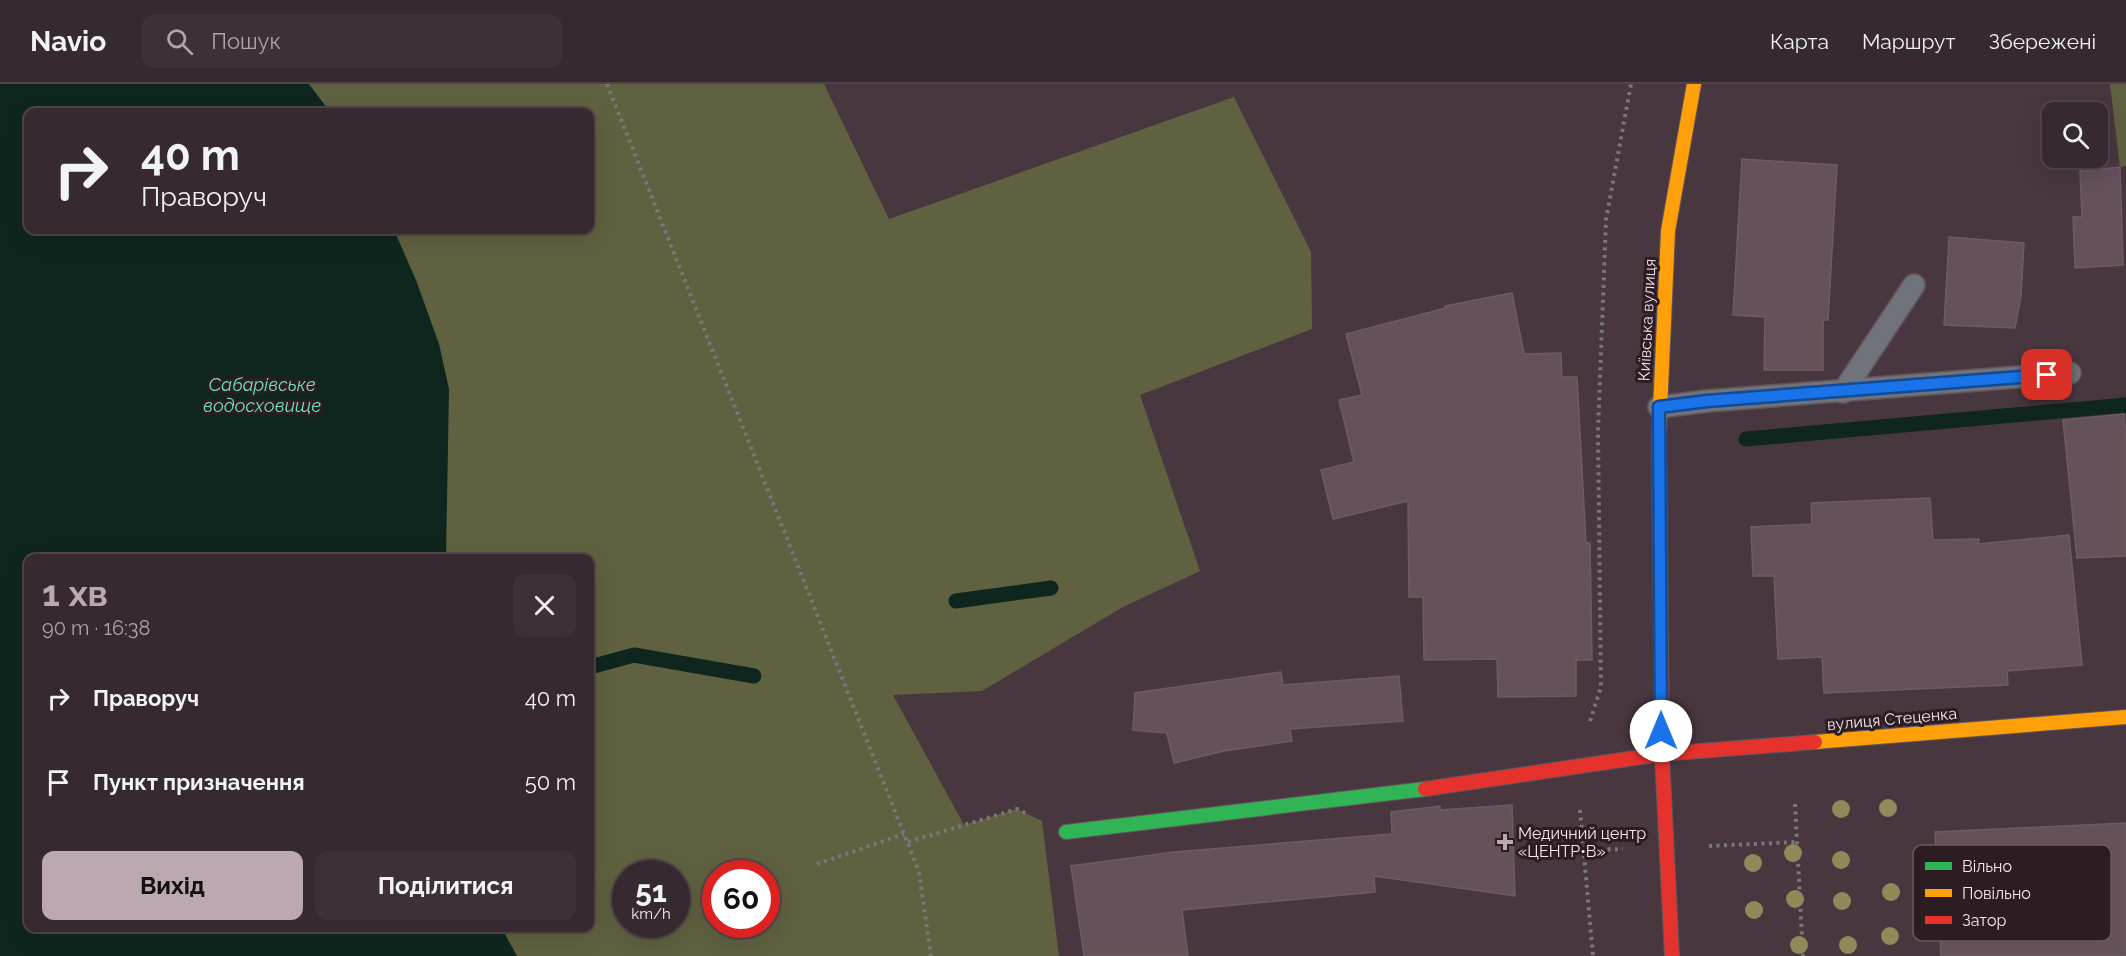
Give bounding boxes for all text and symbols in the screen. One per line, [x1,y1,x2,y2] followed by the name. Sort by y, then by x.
[142,14,562,68] search box
[30,25,106,58] text: Navio
[163,25,196,58] icon: search
[211,28,281,54] text: Пошук
[1770,29,1829,54] text: Карта
[1862,29,1955,54] text: Маршрут
[1988,29,2096,54] text: Збережені
[2042,102,2108,168] map controls
[2042,102,2108,168] button: search
[141,131,240,180] text: 40 m
[42,132,120,210] icon: right
[141,181,267,212] text: Праворуч
[1634,258,1660,382] street label: Київська вулиця
[2021,349,2072,400] pin
[2030,358,2063,391] icon: arrive
[203,374,321,416] water label: Сабарівське водосховище
[42,572,108,614] text: 1 хв
[513,574,576,637] button: close
[42,616,150,640] text: 90 m · 16:38
[42,682,75,715] icon: right
[93,685,199,711] text: Праворуч
[525,685,576,711] text: 40 m
[1629,699,1693,763] position arrow
[1826,704,1958,734] street label: вулиця Стеценка
[42,766,75,799] icon: arrive
[93,769,305,795] text: Пункт призначення
[525,769,576,795] text: 50 m
[1518,824,1646,861] place label: Медичний центр «ЦЕНТР•В»
[1496,833,1514,851] marker: Медичний центр «ЦЕНТР•В»
[1913,845,2111,941] legend
[42,851,303,920] button: Вихід
[315,851,576,920] button: Поділитися
[1962,857,2012,876] text: Вільно
[702,860,780,938] speed limit sign: 60
[635,874,667,909] text: 51
[1962,884,2031,903] text: Повільно
[631,905,671,923] text: km/h
[1962,911,2006,930] text: Затор

